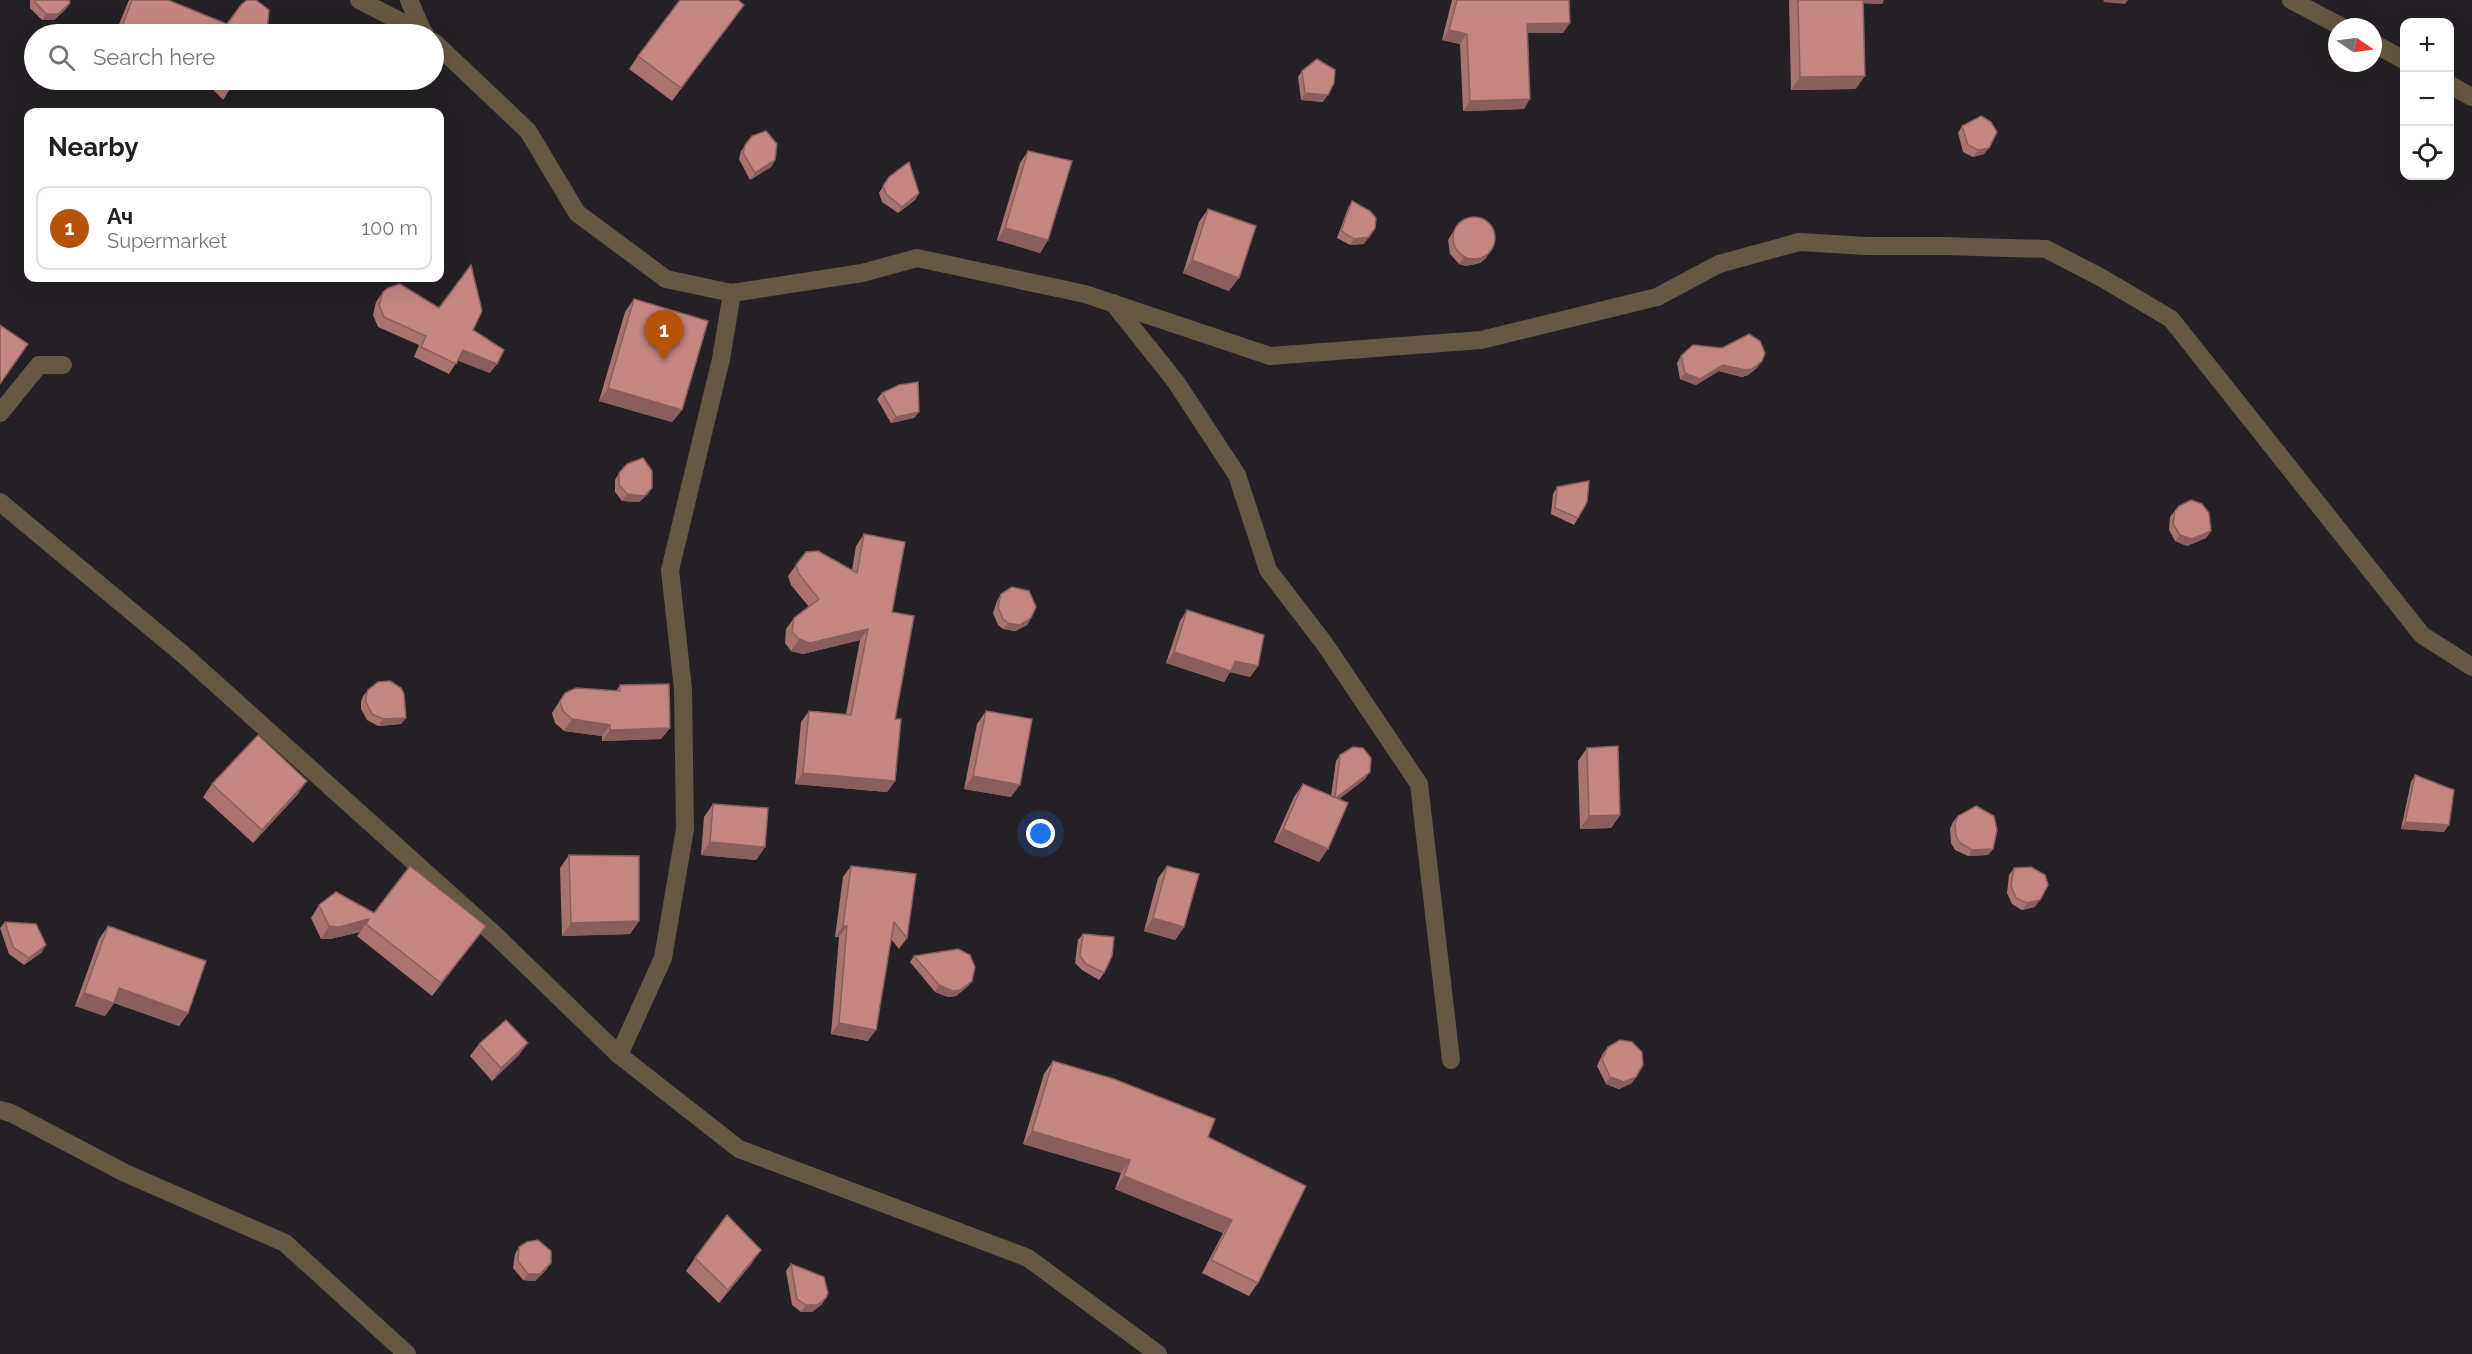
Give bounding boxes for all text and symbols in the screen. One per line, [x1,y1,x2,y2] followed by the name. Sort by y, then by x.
[2328,18,2382,72] north arrow
[2400,18,2454,180] map controls
[2400,18,2454,72] button: +
[24,24,444,90] search box
[45,41,78,74] icon: search
[93,44,215,70] text: Search here
[2400,72,2454,126] button: −
[2400,126,2454,180] button: locate
[48,132,138,162] text: Nearby
[107,203,133,229] text: Ач
[65,216,74,240] text: 1
[361,216,418,240] text: 100 m
[107,229,227,253] text: Supermarket
[644,310,684,360] pin: 1
[1026,819,1055,848] your location

